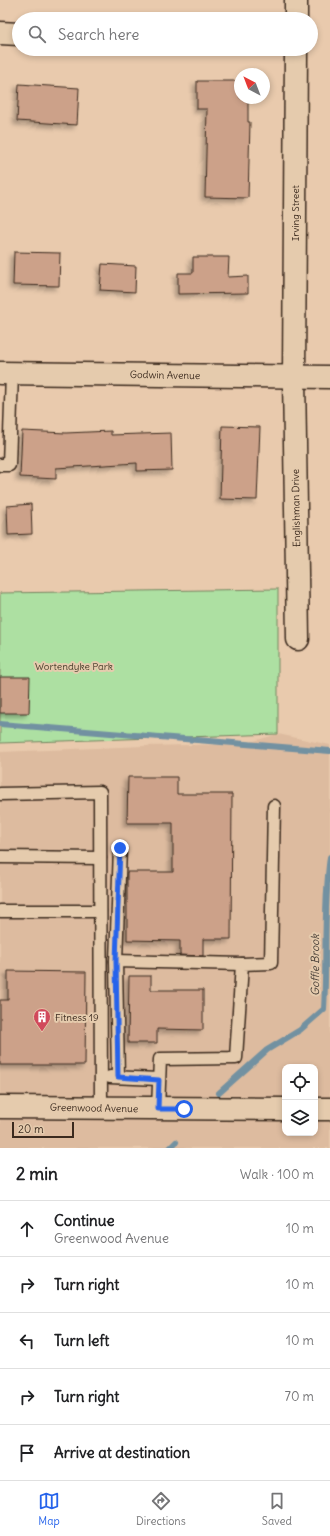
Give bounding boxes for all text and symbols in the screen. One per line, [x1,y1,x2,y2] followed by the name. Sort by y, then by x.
[12,12,318,56] search box
[26,23,48,45] icon: search
[58,25,139,44] text: Search here
[234,68,270,104] north arrow
[289,184,302,241] street label: Irving Street
[130,368,200,382] street label: Godwin Avenue
[289,469,303,547] street label: Englishman Drive
[35,660,113,673] park label: Wortendyke Park
[111,839,129,857] route end
[308,933,322,996] water label: Goffle Brook
[32,1007,52,1032] building icon: Fitness 19
[55,1011,99,1024] place label: Fitness 19
[282,1064,318,1136] map controls
[282,1064,318,1100] button: locate
[175,1100,193,1118] route start
[282,1100,318,1136] button: layers
[50,1101,138,1115] street label: Greenwood Avenue
[12,1120,74,1139] scale bar
[18,1122,44,1136] text: 20 m
[16,1163,58,1185] text: 2 min
[240,1166,314,1183] text: Walk · 100 m
[54,1211,115,1230] text: Continue
[16,1218,38,1240] icon: ahead
[286,1220,314,1237] text: 10 m
[54,1230,169,1247] text: Greenwood Avenue
[16,1274,38,1296] icon: right
[54,1275,119,1294] text: Turn right
[286,1276,314,1293] text: 10 m
[16,1330,38,1352] icon: left
[54,1331,109,1350] text: Turn left
[286,1332,314,1349] text: 10 m
[16,1386,38,1408] icon: right
[54,1387,119,1406] text: Turn right
[285,1388,314,1405] text: 70 m
[16,1442,38,1464] icon: arrive
[54,1443,190,1462] text: Arrive at destination
[38,1490,60,1528] tab: Map
[136,1490,186,1528] tab: Directions
[262,1490,292,1528] tab: Saved

